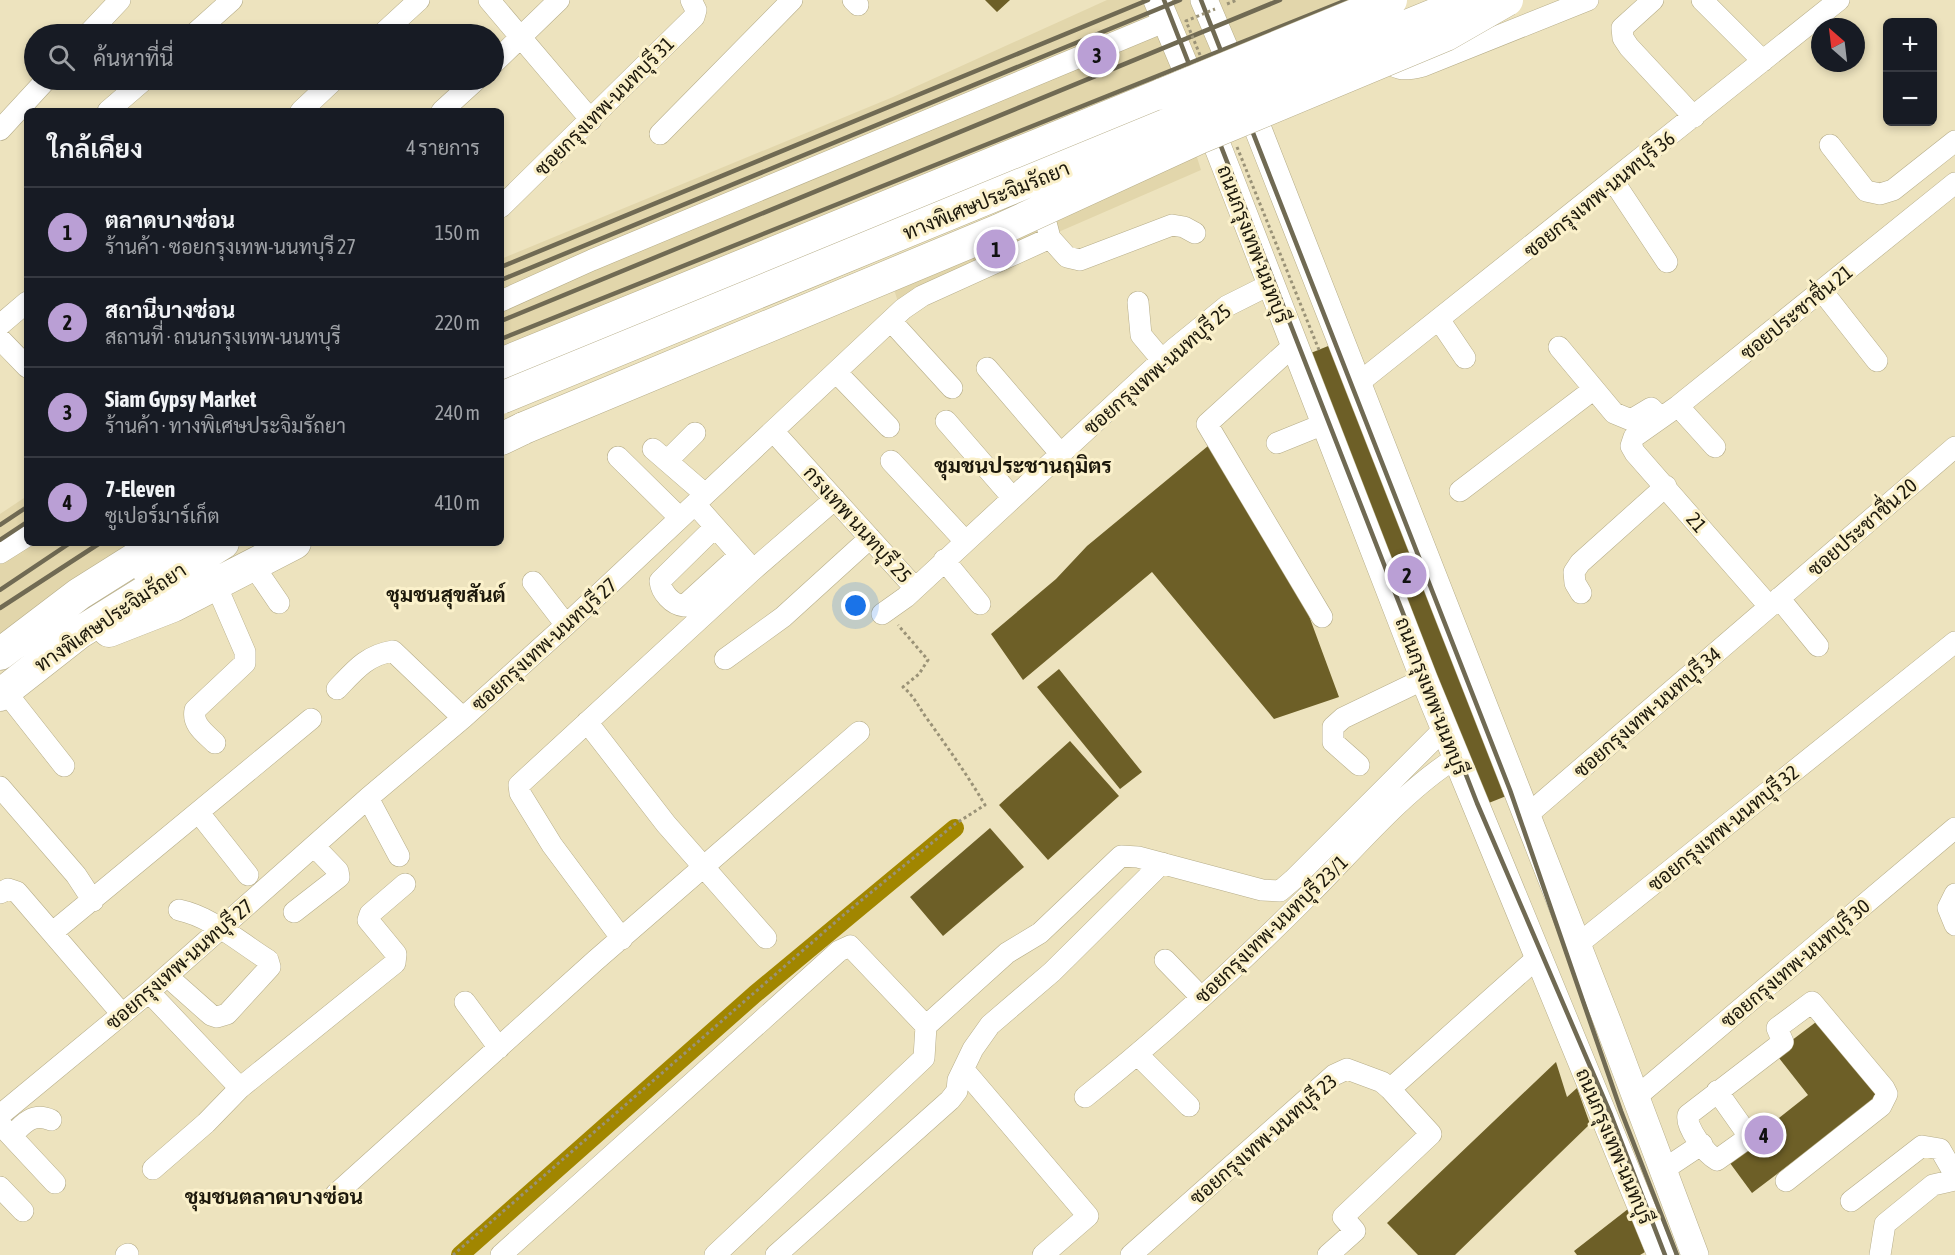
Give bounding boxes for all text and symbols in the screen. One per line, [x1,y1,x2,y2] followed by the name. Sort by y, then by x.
[1811,18,1865,72] north arrow
[1883,18,1937,126] map controls
[1883,18,1937,72] button: +
[24,24,504,90] search box
[529,31,680,182] street label: ซอยกรุงเทพ-นนทบุรี 31
[1078,32,1116,78] pin: 3
[45,41,78,74] icon: search
[93,45,173,71] text: ค้นหาที่นี่
[1883,72,1937,126] button: −
[1518,125,1681,264] street label: ซอยกรุงเทพ-นนทบุรี 36
[48,134,143,164] text: ใกล้เคียง
[406,136,480,159] text: 4 รายการ
[899,156,1073,244] street label: ทางพิเศษประจิมรัถยา
[1210,161,1296,327] street label: ถนนกรุงเทพ-นนทบุรี
[105,207,235,233] text: ตลาดบางซ่อน
[63,221,72,244] text: 1
[435,221,480,244] text: 150 m
[976,226,1016,272] pin: 1
[105,235,356,258] text: ร้านค้า · ซอยกรุงเทพ-นนทบุรี 27
[1732,256,1857,364] street label: ซอยประชาชื่น 21
[105,297,235,323] text: สถานีบางซ่อน
[1078,298,1237,441] street label: ซอยกรุงเทพ-นนทบุรี 25
[63,311,72,334] text: 2
[435,311,480,334] text: 220 m
[105,325,341,348] text: สถานที่ · ถนนกรุงเทพ-นนทบุรี
[105,386,256,412] text: Siam Gypsy Market
[63,401,72,424] text: 3
[435,401,480,424] text: 240 m
[105,414,346,437] text: ร้านค้า · ทางพิเศษประจิมรัถยา
[934,453,1112,481] district label: ชุมชนประชานฤมิตร
[797,460,917,589] street label: กรงเทพ นนทบุรี 25
[1799,470,1921,581] street label: ซอยประชาชื่น 20
[105,476,175,502] text: 7-Eleven
[63,491,72,514] text: 4
[435,491,480,514] text: 410 m
[105,504,220,527] text: ซูเปอร์มาร์เก็ต
[1682,507,1712,537] street label: 21
[1388,552,1426,598] pin: 2
[30,558,190,676] street label: ทางพิเศษประจิมรัถยา
[466,572,623,717] street label: ซอยกรุงเทพ-นนทบุรี 27
[386,582,507,610] district label: ชุมชนสุขสันต์
[841,591,870,620] your location
[1388,613,1474,779] street label: ถนนกรุงเทพ-นนทบุรี
[1568,641,1727,784] street label: ซอยกรุงเทพ-นนทบุรี 34
[1642,759,1805,898] street label: ซอยกรุงเทพ-นนทบุรี 32
[1189,849,1354,1010] street label: ซอยกรุงเทพ-นนทบุรี 23/1
[100,893,259,1036] street label: ซอยกรุงเทพ-นนทบุรี 27
[1715,893,1876,1034] street label: ซอยกรุงเทพ-นนทบุรี 30
[1569,1064,1659,1229] street label: ถนนกรุงเทพ-นนทบุรี
[1184,1068,1343,1211] street label: ซอยกรุงเทพ-นนทบุรี 23
[1744,1112,1784,1158] pin: 4
[185,1184,363,1212] district label: ชุมชนตลาดบางซ่อน

